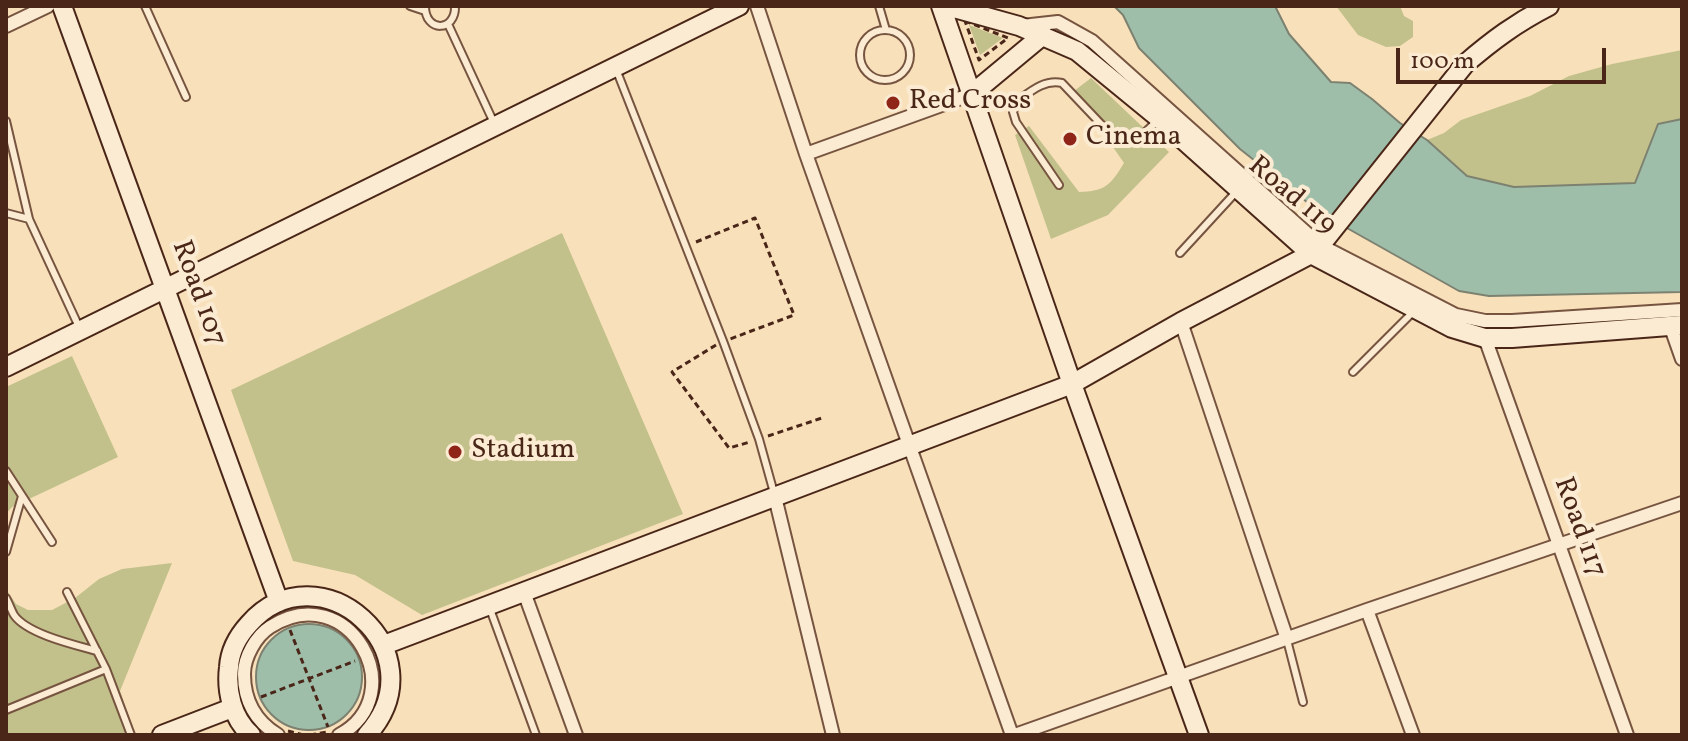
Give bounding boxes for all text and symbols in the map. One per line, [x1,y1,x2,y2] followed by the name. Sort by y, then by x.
[1400,32,1610,82] scale bar
[1410,45,1475,79] text: 100 m
[909,86,1031,120] place label: Red Cross
[884,94,902,112] marker: Red Cross
[1086,122,1181,156] place label: Cinema
[1061,130,1079,148] marker: Cinema
[1240,150,1342,244] street label: Road 119
[162,237,232,351] street label: Road 107
[471,435,575,469] place label: Stadium
[446,443,464,461] marker: Stadium
[1544,473,1612,583] street label: Road 117

